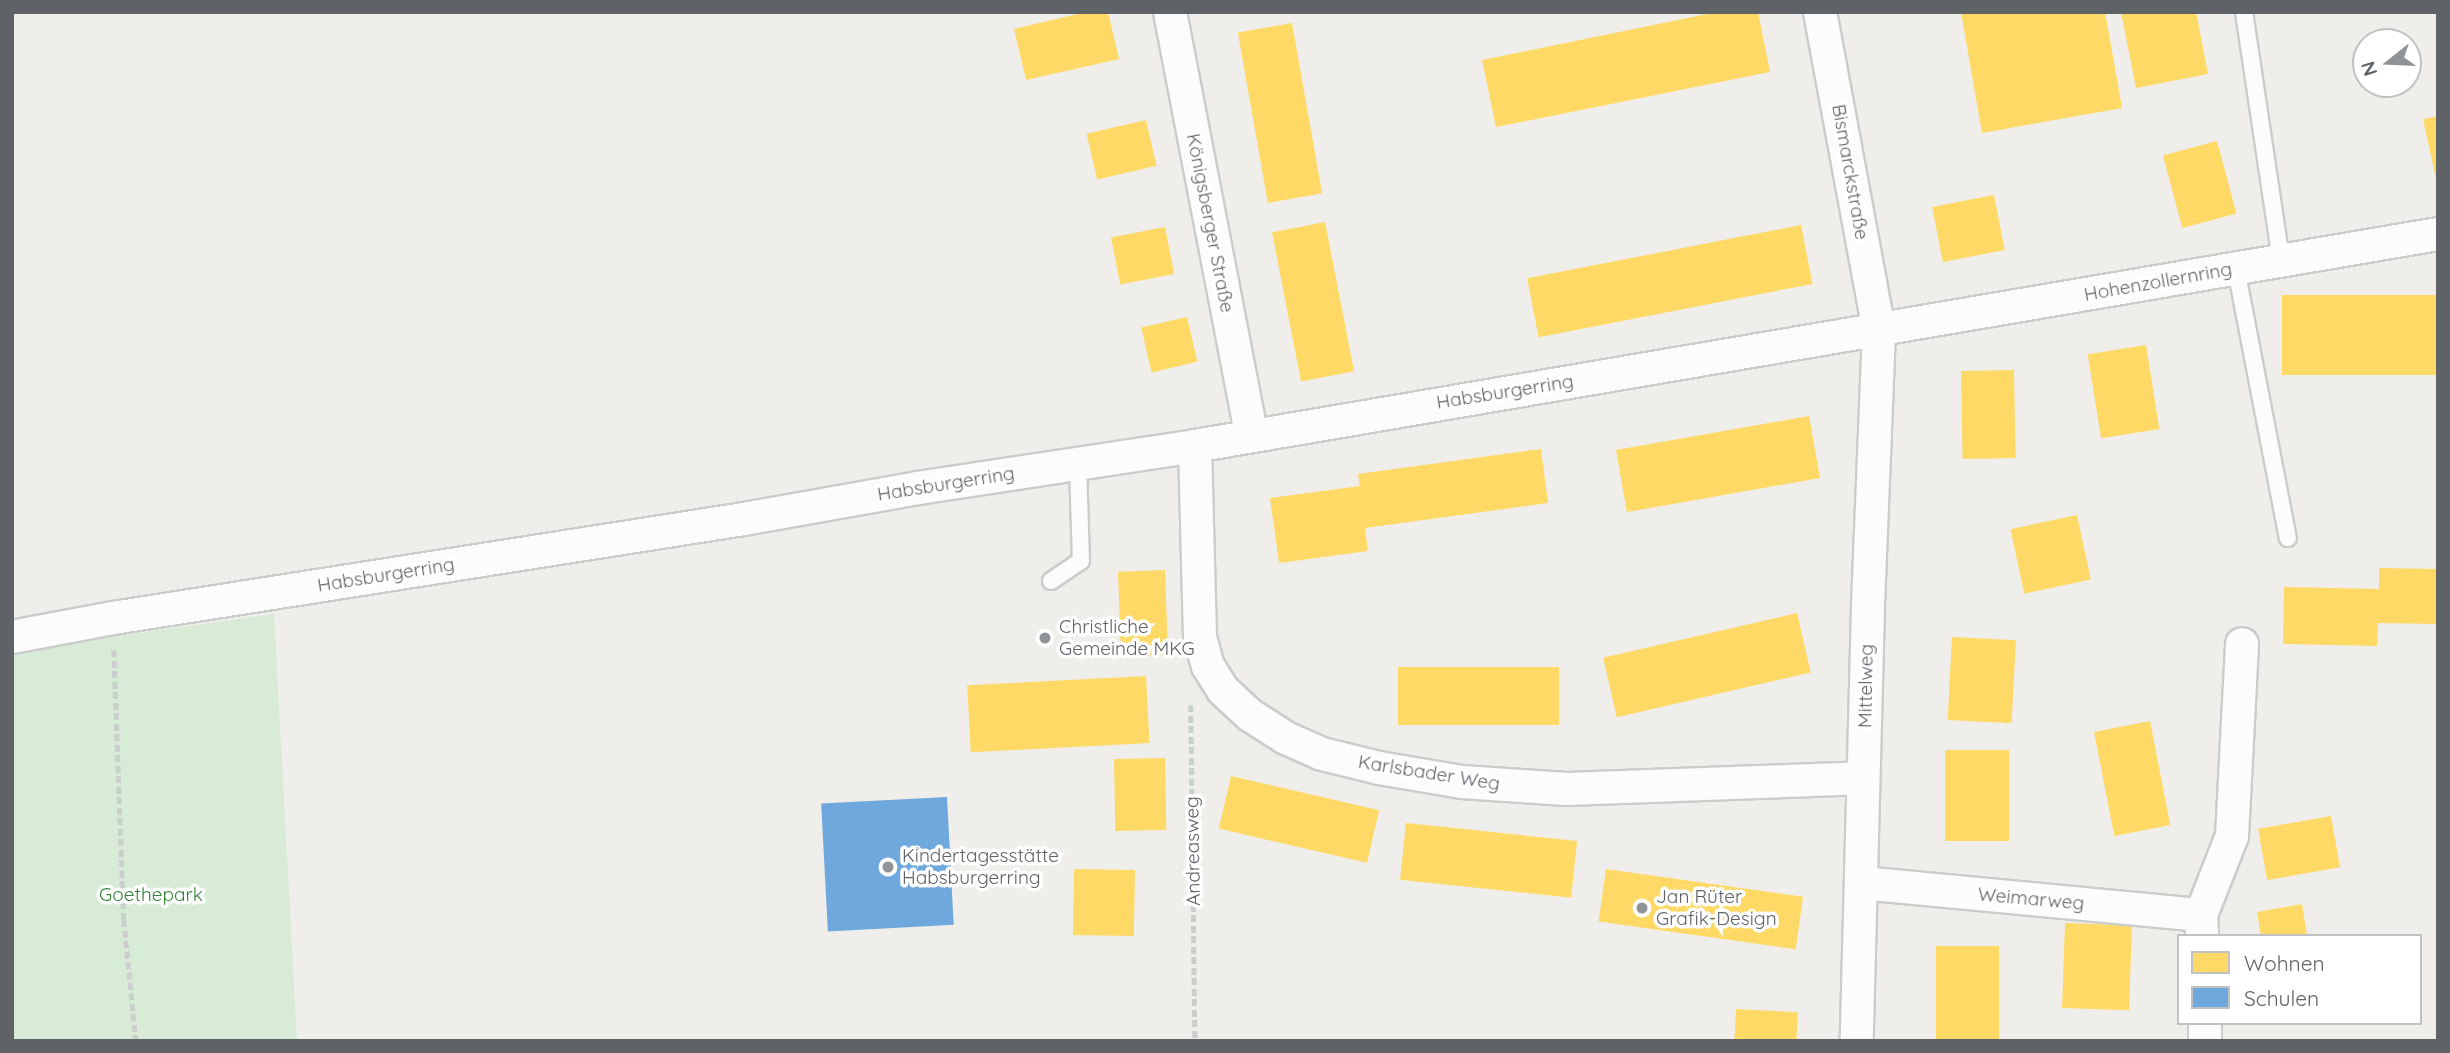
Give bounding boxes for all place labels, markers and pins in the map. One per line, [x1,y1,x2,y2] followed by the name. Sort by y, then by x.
[1059,616,1195,660] place label: Christliche Gemeinde MKG
[1037,630,1053,646] marker: Christliche Gemeinde MKG
[902,845,1059,889] place label: Kindertagesstätte Habsburgerring
[880,859,896,875] marker: Kindertagesstätte Habsburgerring
[1656,886,1777,930] place label: Jan Rüter Grafik-Design
[1634,900,1650,916] marker: Jan Rüter Grafik-Design

